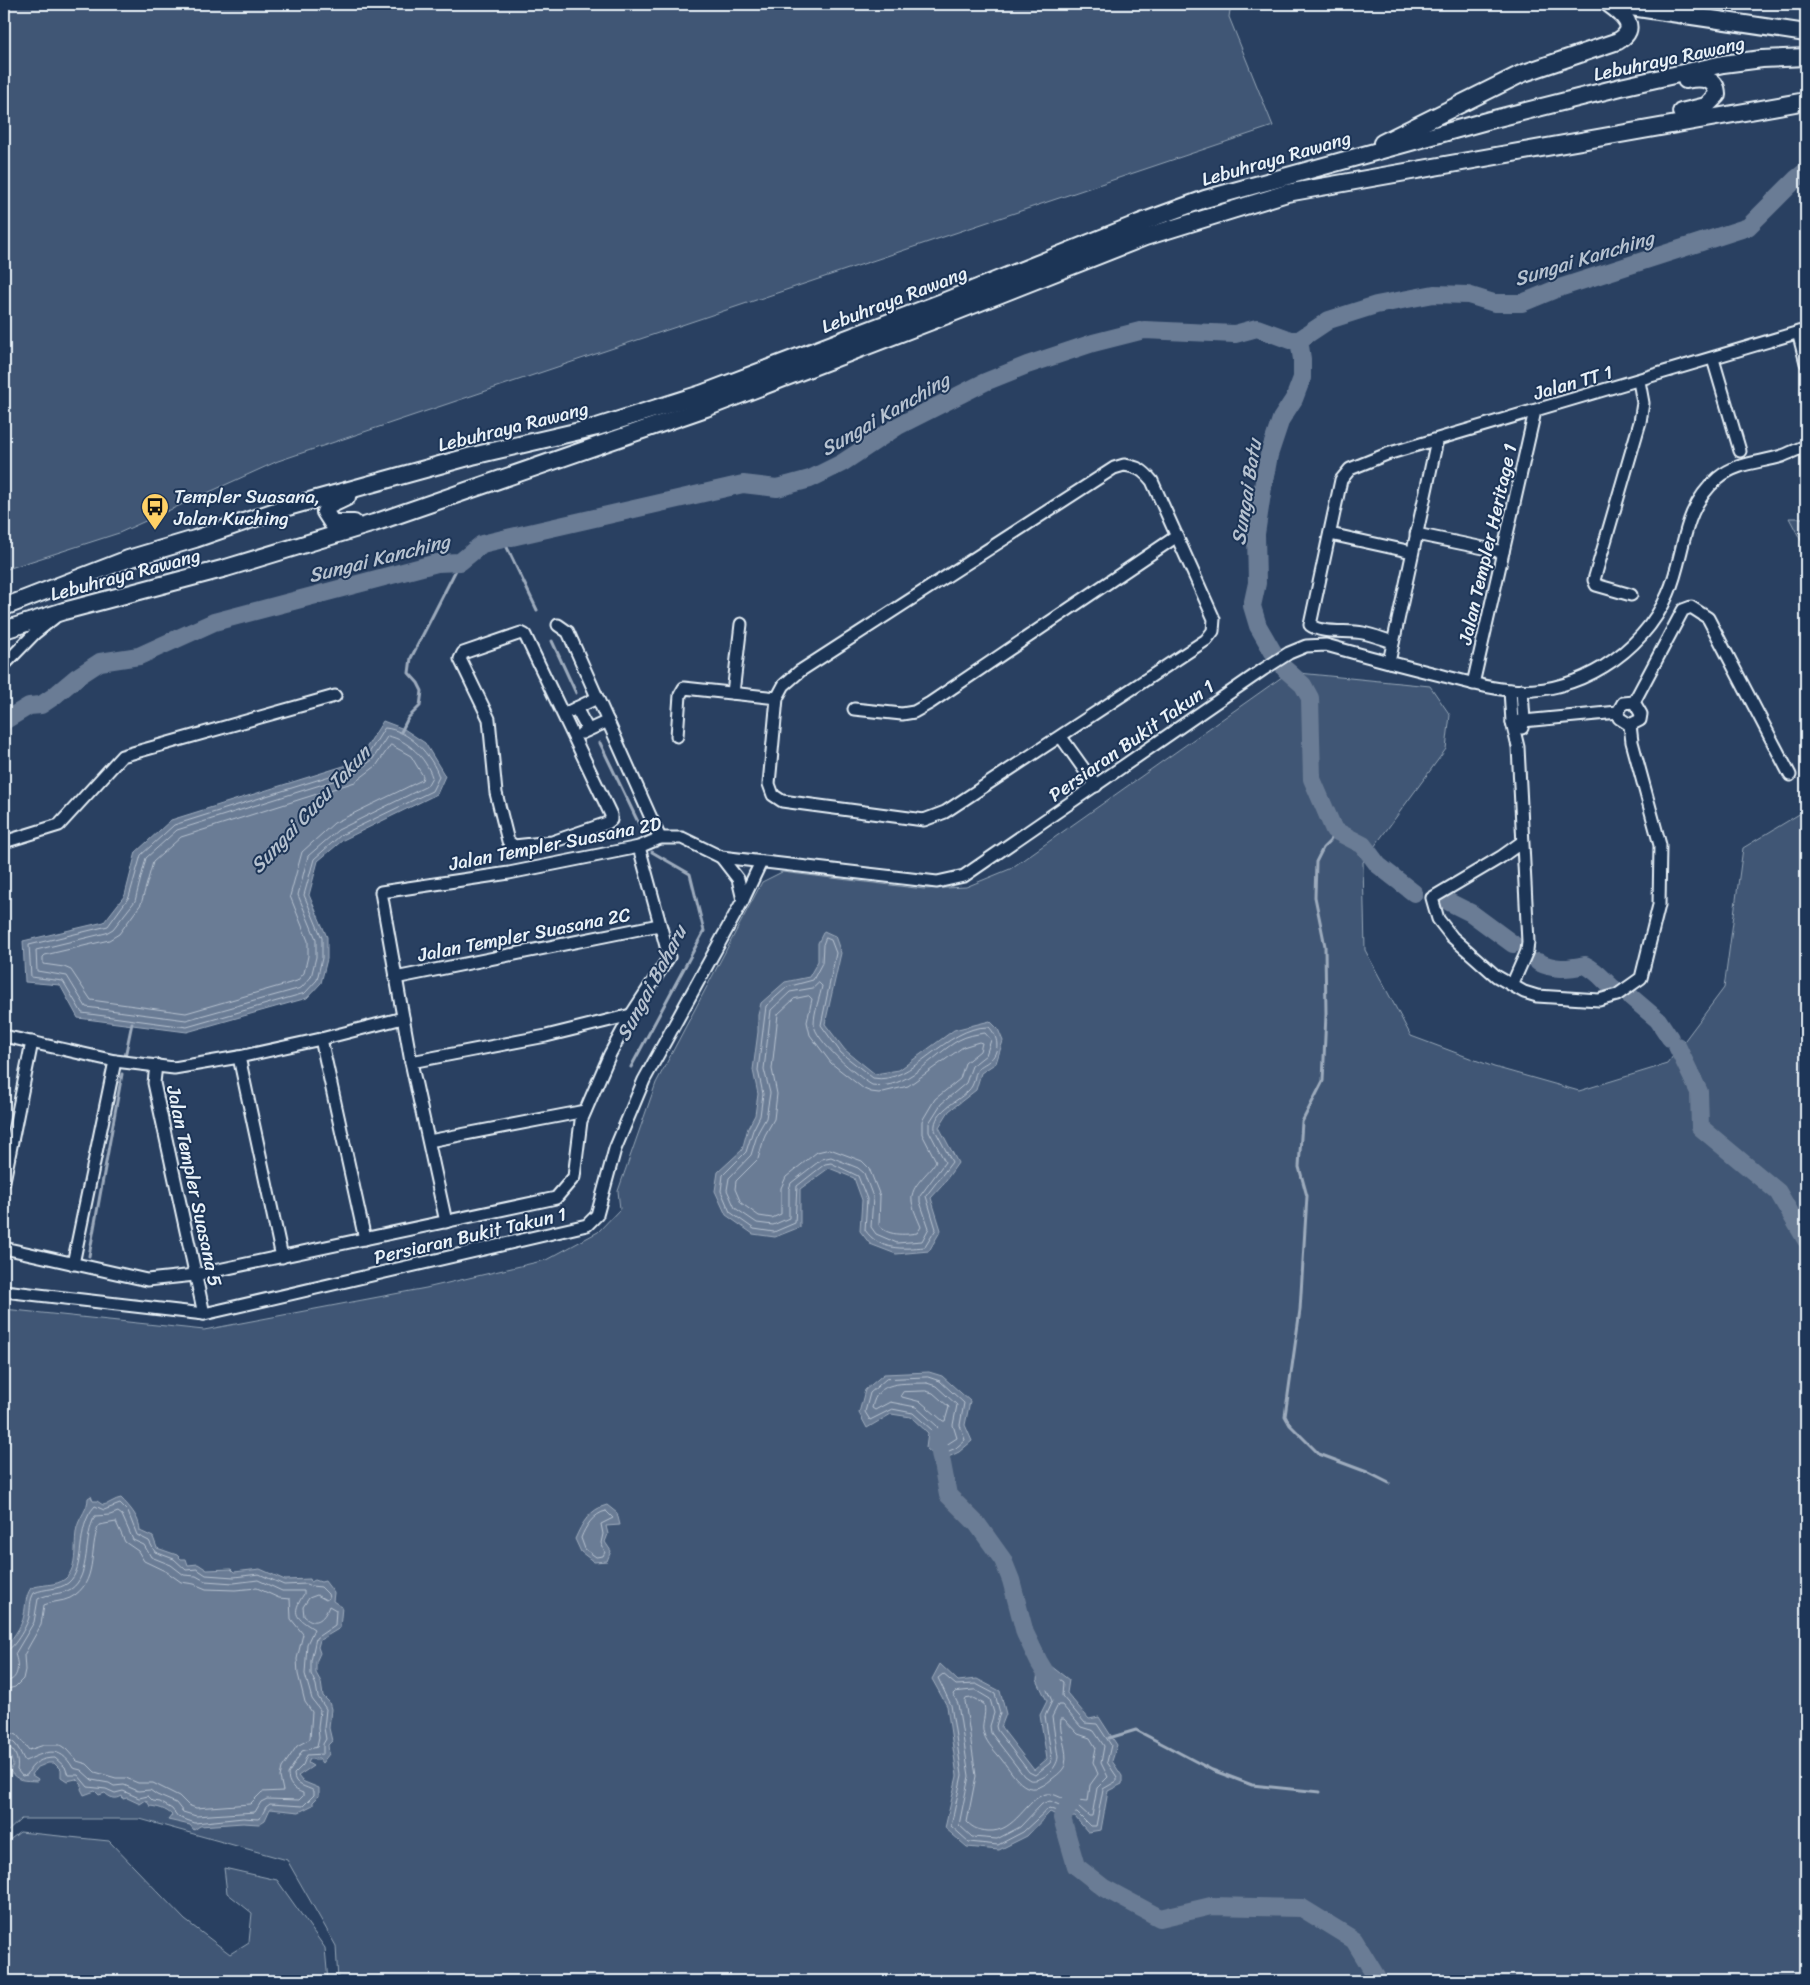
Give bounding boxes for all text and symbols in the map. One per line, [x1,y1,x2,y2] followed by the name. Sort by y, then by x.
[1590,26,1748,91] street label: Lebuhraya Rawang
[1197,121,1355,196] street label: Lebuhraya Rawang
[1510,220,1660,296] water label: Sungai Kanching
[816,256,973,343] street label: Lebuhraya Rawang
[1529,355,1617,410] street label: Jalan TT 1
[814,362,958,466] water label: Sungai Kanching
[434,392,592,461] street label: Lebuhraya Rawang
[1221,435,1272,547] water label: Sungai Batu
[1448,440,1527,649] street label: Jalan Templer Heritage 1
[173,480,320,535] place label: Templer Suasana, Jalan Kuching
[140,492,170,531] bus stop icon: Templer Suasana, Jalan Kuching
[305,524,456,593] water label: Sungai Kanching
[46,538,204,610] street label: Lebuhraya Rawang
[1041,670,1221,810] street label: Persiaran Bukit Takun 1
[241,735,381,882] water label: Sungai Cucu Takun
[445,807,665,880] street label: Jalan Templer Suasana 2D
[414,898,633,971] street label: Jalan Templer Suasana 2C
[606,917,698,1048] water label: Sungai Baharu
[157,1081,232,1290] street label: Jalan Templer Suasana 5
[371,1197,570,1274] street label: Persiaran Bukit Takun 1

